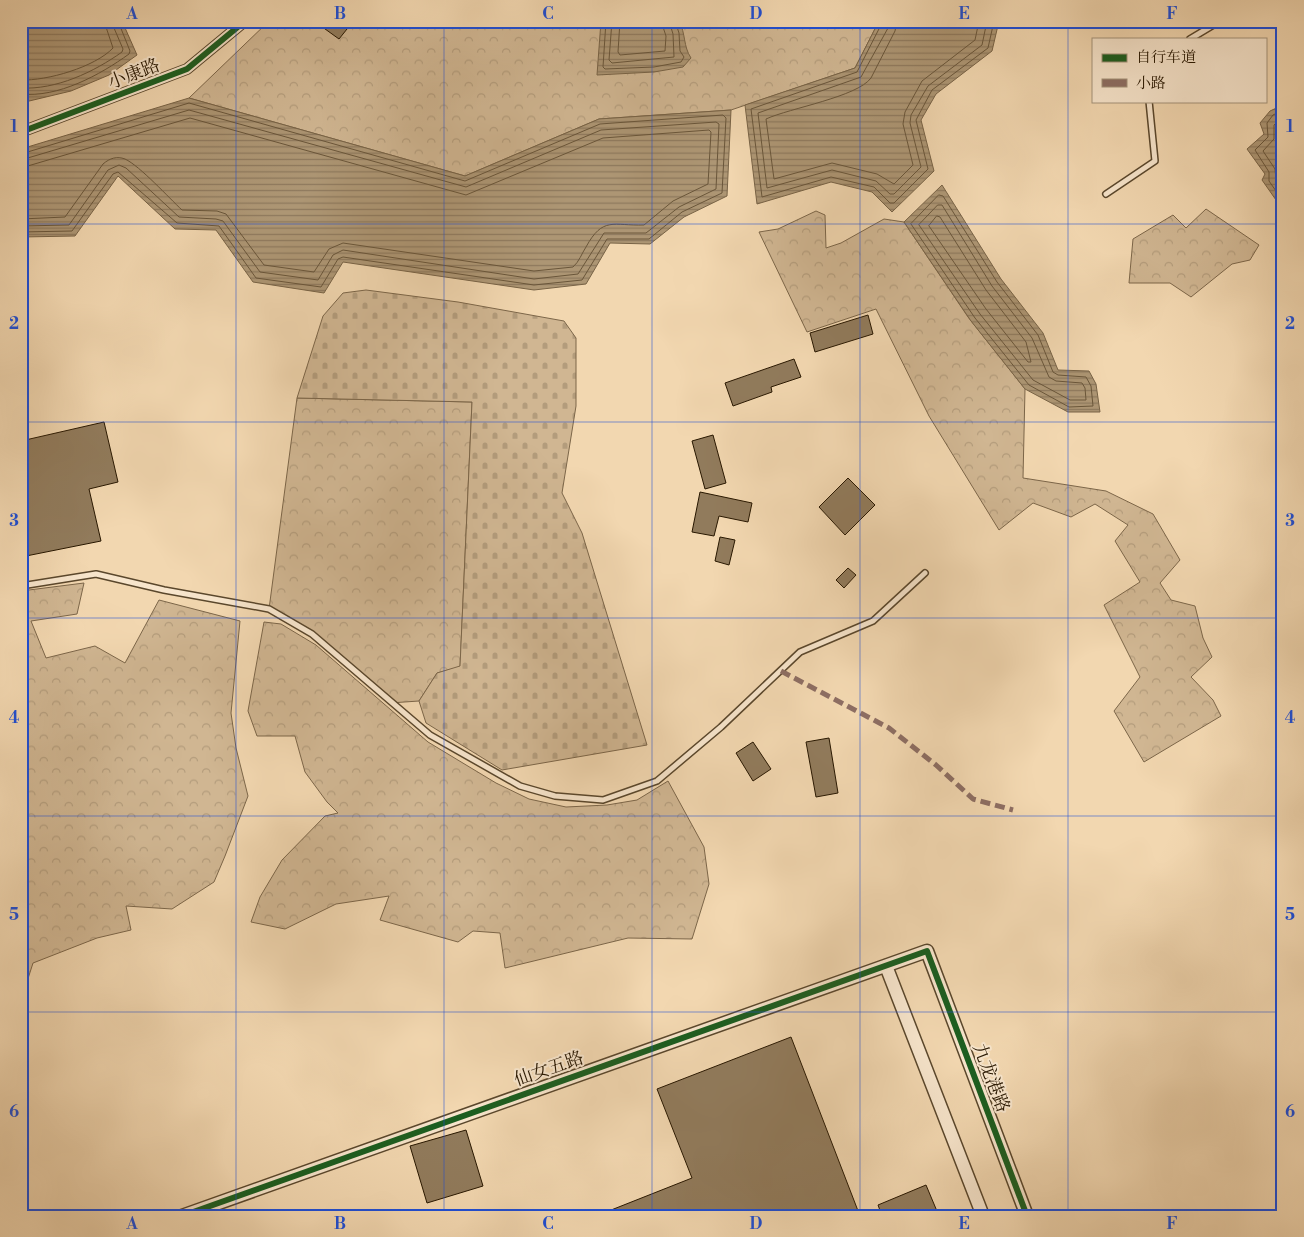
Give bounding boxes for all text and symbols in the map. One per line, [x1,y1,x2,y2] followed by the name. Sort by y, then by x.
[125,4,138,24] text: A
[334,4,346,24] text: B
[542,4,554,24] text: C
[750,4,763,24] text: D
[958,4,970,24] text: E
[1166,4,1178,24] text: F
[1092,38,1266,102] legend
[1136,48,1196,67] text: 自行车道
[105,54,163,94] street label: 小康路
[1136,74,1166,93] text: 小路
[10,117,18,137] text: 1
[1286,117,1294,137] text: 1
[9,314,19,334] text: 2
[1285,314,1295,334] text: 2
[9,511,19,531] text: 3
[1285,511,1295,531] text: 3
[9,708,20,728] text: 4
[1285,708,1296,728] text: 4
[9,905,19,925] text: 5
[1285,905,1295,925] text: 5
[967,1040,1015,1116] street label: 九龙港路
[511,1046,587,1092] street label: 仙女五路
[9,1102,19,1122] text: 6
[1285,1102,1295,1122] text: 6
[125,1214,138,1234] text: A
[334,1214,346,1234] text: B
[542,1214,554,1234] text: C
[750,1214,763,1234] text: D
[958,1214,970,1234] text: E
[1166,1214,1178,1234] text: F

